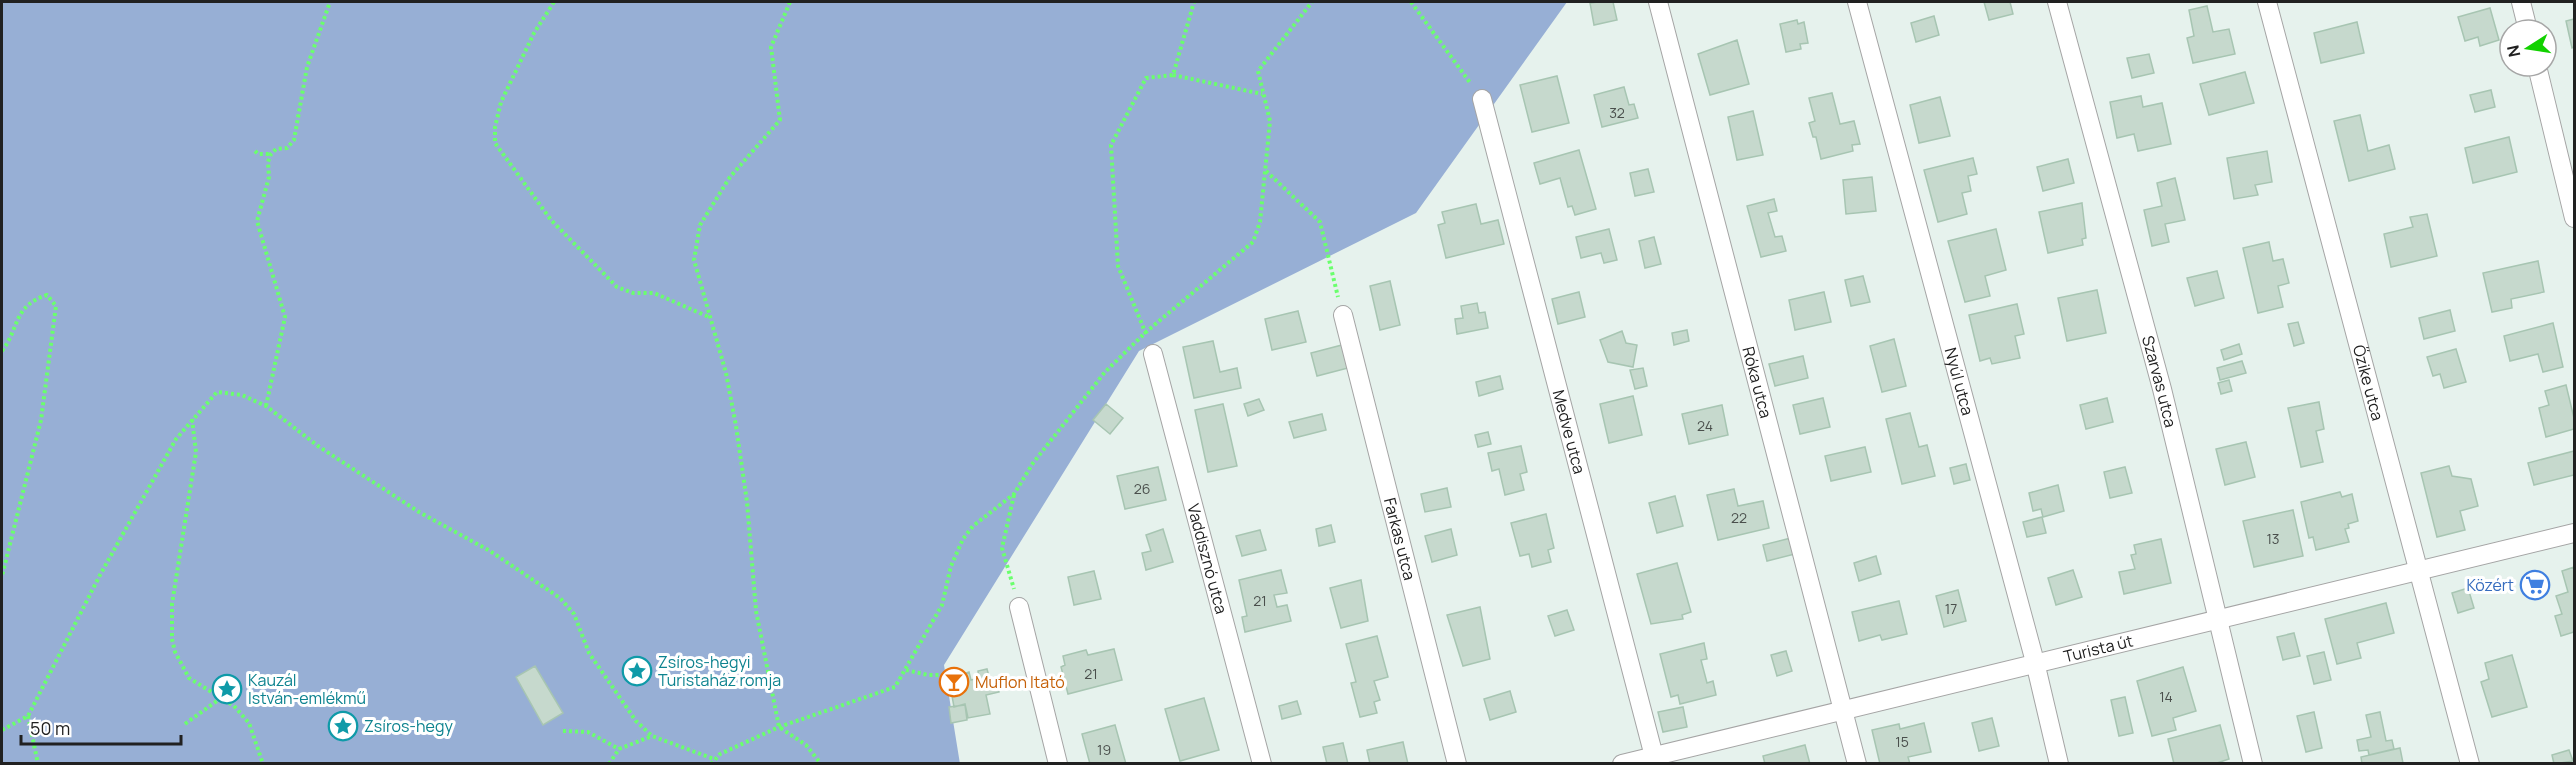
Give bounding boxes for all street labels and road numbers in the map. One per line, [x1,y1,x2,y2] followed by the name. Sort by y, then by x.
[2137,333,2182,430] street label: Szarvas utca
[2348,342,2389,423] street label: Őzike utca
[1737,344,1777,420] street label: Róka utca
[1940,345,1979,418] street label: Nyúl utca
[1548,387,1591,476] street label: Medve utca
[1379,495,1421,582] street label: Farkas utca
[1182,502,1233,616] street label: Vaddisznó utca
[2061,629,2135,667] street label: Turista út

